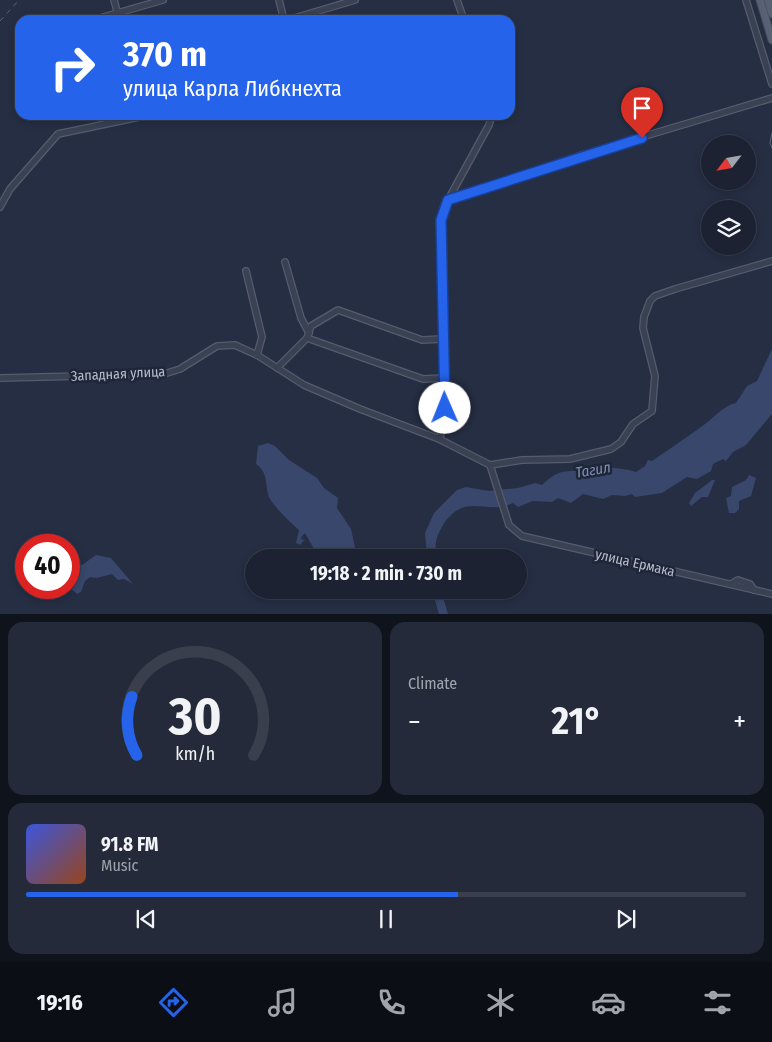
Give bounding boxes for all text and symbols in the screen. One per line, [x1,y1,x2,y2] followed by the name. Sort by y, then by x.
[123,33,207,75] text: 370 m
[40,35,105,100] icon: right
[123,75,342,102] text: улица Карла Либкнехта
[621,87,663,138] pin
[628,94,656,122] icon: arrive
[701,135,756,190] north arrow
[701,135,756,255] map controls
[701,200,756,255] button: layers
[70,363,166,385] street label: Западная улица
[418,381,470,433] position arrow
[574,458,612,482] water label: Тагил
[15,534,80,599] speed limit sign: 40
[594,546,676,580] street label: улица Ермака
[310,562,462,585] text: 19:18 · 2 min · 730 m
[408,674,457,693] text: Climate
[168,685,222,748] text: 30
[552,698,602,744] text: 21°
[408,705,421,738] text: −
[733,705,746,738] text: +
[175,743,215,765] text: km/h
[101,833,158,856] text: 91.8 FM
[101,856,138,875] text: Music
[132,905,160,933] icon: previous
[372,905,400,933] icon: pause
[612,905,640,933] icon: next
[156,985,191,1020] icon: directions
[265,985,300,1020] icon: music
[374,985,409,1020] icon: phone
[483,985,518,1020] icon: climate
[591,985,626,1020] icon: car
[700,985,735,1020] icon: filters
[37,989,83,1016] text: 19:16

